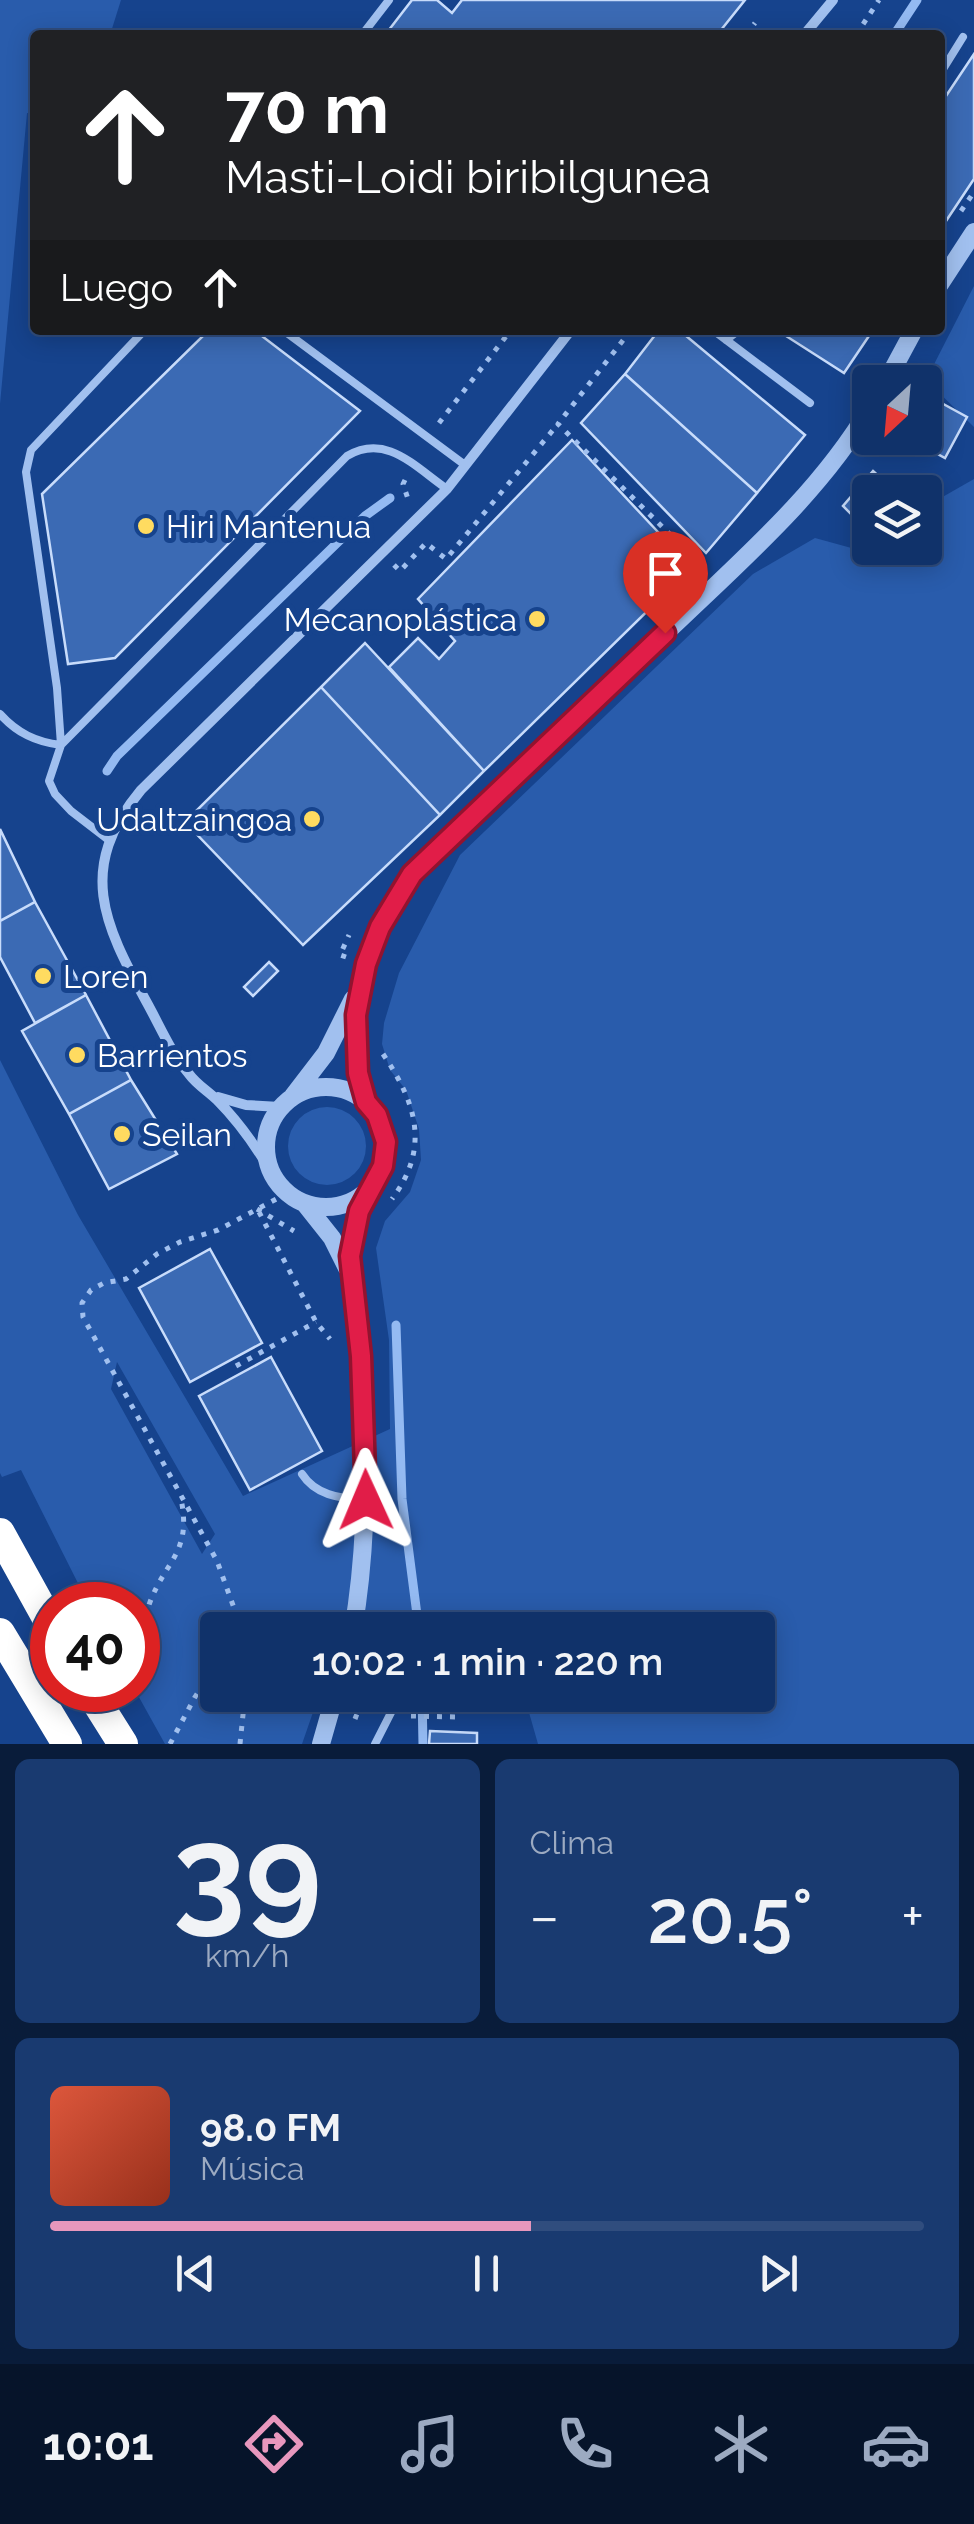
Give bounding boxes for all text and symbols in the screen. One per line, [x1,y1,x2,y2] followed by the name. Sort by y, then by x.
[225,67,389,149] text: 70 m
[60,70,190,200] icon: ahead
[225,151,711,204] text: Masti-Loidi biribilgunea
[193,260,248,315] icon: ahead
[60,265,173,310] text: Luego
[852,365,942,455] north arrow
[852,365,942,565] map controls
[852,475,942,565] button: layers
[166,508,371,545] place label: Hiri Mantenua
[135,515,157,537] marker: Hiri Mantenua
[623,531,708,634] pin
[638,546,693,601] icon: arrive
[284,601,517,638] place label: Mecanoplástica
[526,608,548,630] marker: Mecanoplástica
[96,801,292,838] place label: Udaltzaingoa
[301,808,323,830] marker: Udaltzaingoa
[63,958,149,995] place label: Loren
[32,965,54,987] marker: Loren
[97,1037,247,1074] place label: Barrientos
[66,1044,88,1066] marker: Barrientos
[142,1116,232,1153] place label: Seilan
[111,1123,133,1145] marker: Seilan
[314,1448,418,1552] position arrow
[30,1582,160,1712] speed limit sign: 40
[312,1639,663,1684] text: 10:02 · 1 min · 220 m
[173,1796,322,1948] text: 39
[530,1824,614,1861] text: Clima
[647,1872,813,1961] text: 20.5°
[530,1884,559,1949] text: −
[901,1884,924,1949] text: +
[205,1937,289,1974] text: km/h
[200,2105,341,2150] text: 98.0 FM
[200,2150,305,2187] text: Música
[168,2246,223,2301] icon: previous
[459,2246,514,2301] icon: pause
[751,2246,806,2301] icon: next
[239,2409,309,2479] icon: directions
[395,2409,465,2479] icon: music
[550,2409,620,2479] icon: phone
[706,2409,776,2479] icon: climate
[861,2409,931,2479] icon: car
[43,2418,154,2471] text: 10:01

